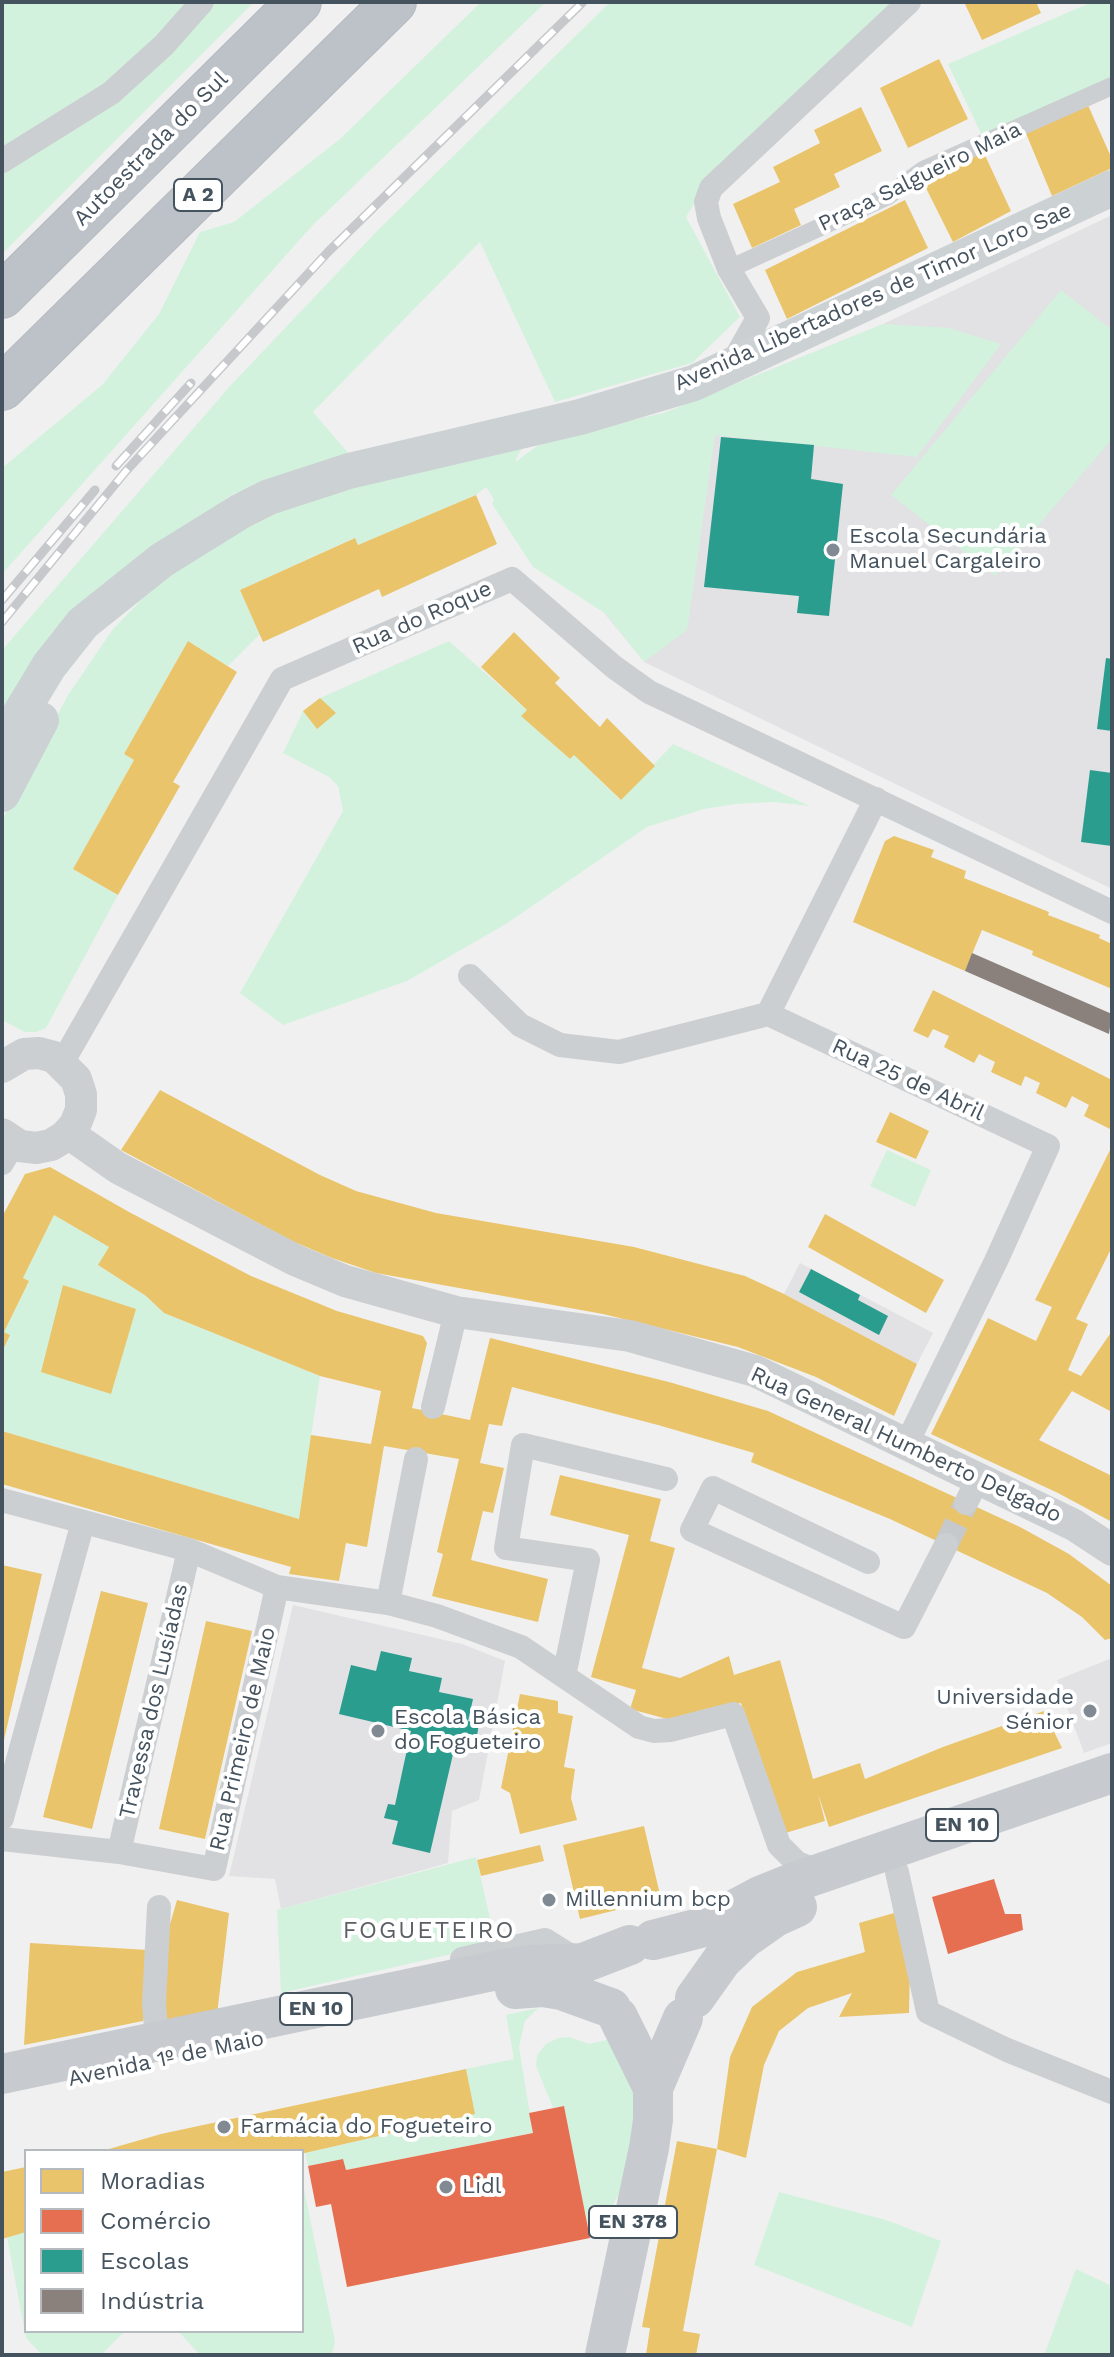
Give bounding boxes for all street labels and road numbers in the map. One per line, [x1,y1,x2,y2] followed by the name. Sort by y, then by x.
[68,66,234,232] street label: Autoestrada do Sul
[814,116,1026,238] street label: Praça Salgueiro Maia
[174,179,222,211] road number: A 2
[670,197,1076,397] street label: Avenida Libertadores de Timor Loro Sae
[348,575,496,661] street label: Rua do Roque
[828,1033,988,1127] street label: Rua 25 de Abril
[746,1361,1066,1529] street label: Rua General Humberto Delgado
[114,1581,194,1821] street label: Travessa dos Lusíadas
[204,1624,282,1854] street label: Rua Primeiro de Maio
[926,1809,998,1841] road number: EN 10
[280,1993,352,2025] road number: EN 10
[66,2025,266,2093] street label: Avenida 1º de Maio
[589,2206,677,2238] road number: EN 378

